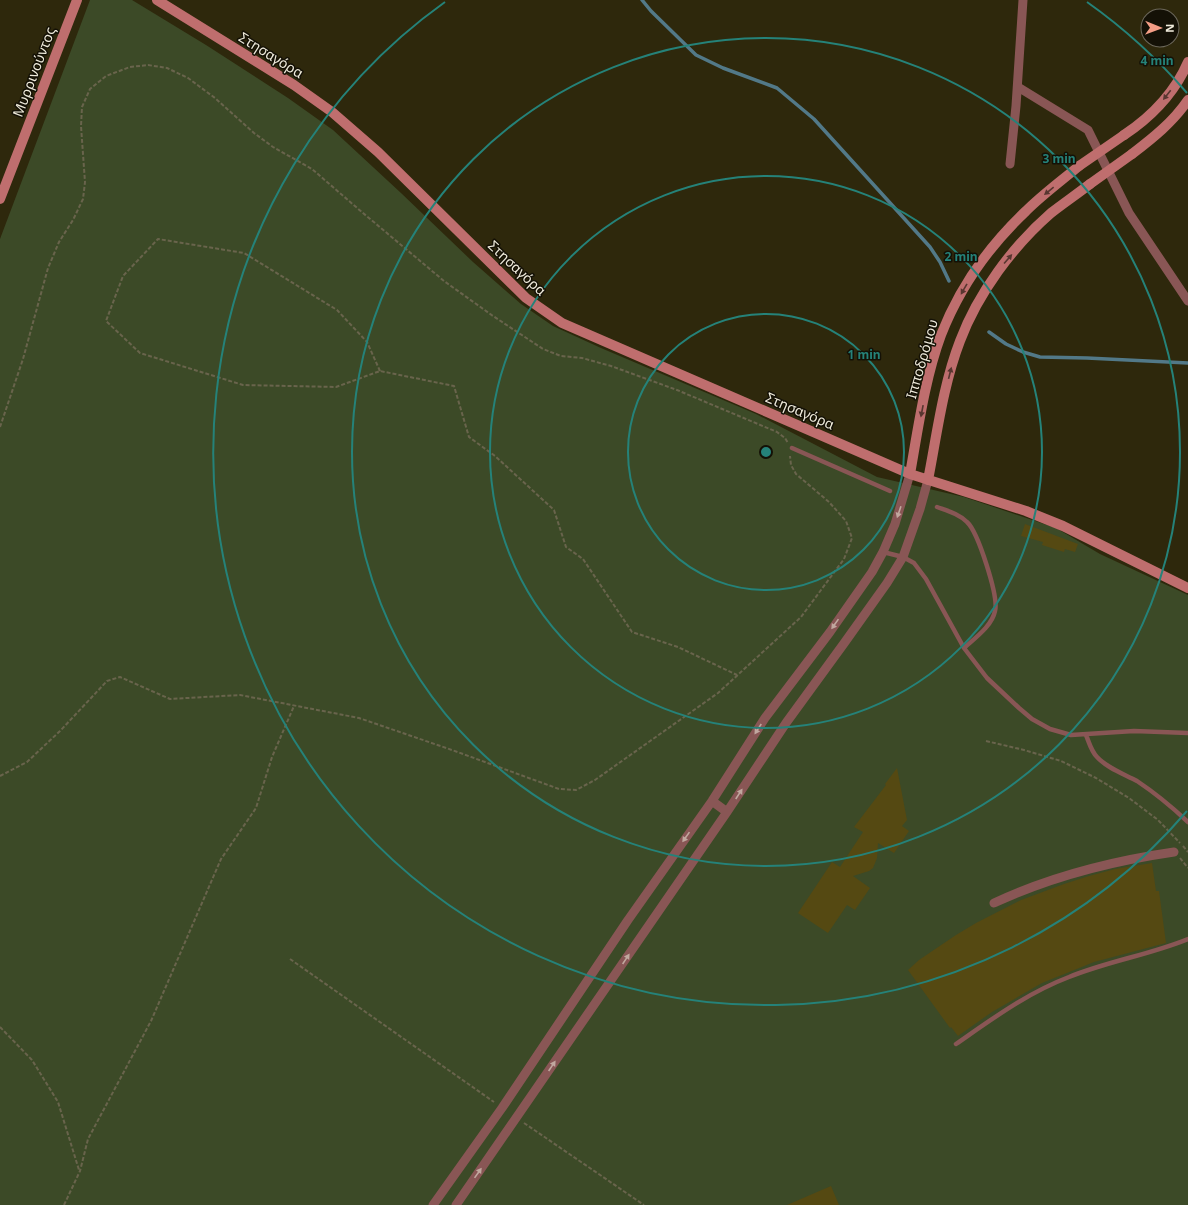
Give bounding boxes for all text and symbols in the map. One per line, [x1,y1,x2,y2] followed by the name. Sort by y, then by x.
[1140,8,1180,48] north arrow
[8,24,59,120] street label: Μυρρινούντος
[1163,24,1178,33] text: N
[235,27,307,82] street label: Στησαγόρα
[1140,52,1174,69] text: 4 min
[1163,90,1171,101] one-way arrow
[1042,150,1076,167] text: 3 min
[1043,186,1054,195] one-way arrow
[484,236,551,300] street label: Στησαγόρα
[944,248,978,265] text: 2 min
[1004,254,1013,264] one-way arrow
[960,284,968,294] one-way arrow
[901,317,942,401] street label: Ιπποδρόμου
[847,346,881,363] text: 1 min
[947,367,953,379] one-way arrow
[763,388,838,434] street label: Στησαγόρα
[918,405,924,417] one-way arrow
[759,445,773,459] centre of rings
[896,506,902,518] one-way arrow
[831,619,839,629] one-way arrow
[755,723,762,735] one-way arrow
[735,789,743,799] one-way arrow
[682,832,690,842] one-way arrow
[622,954,630,964] one-way arrow
[548,1061,556,1071] one-way arrow
[474,1168,482,1178] one-way arrow

